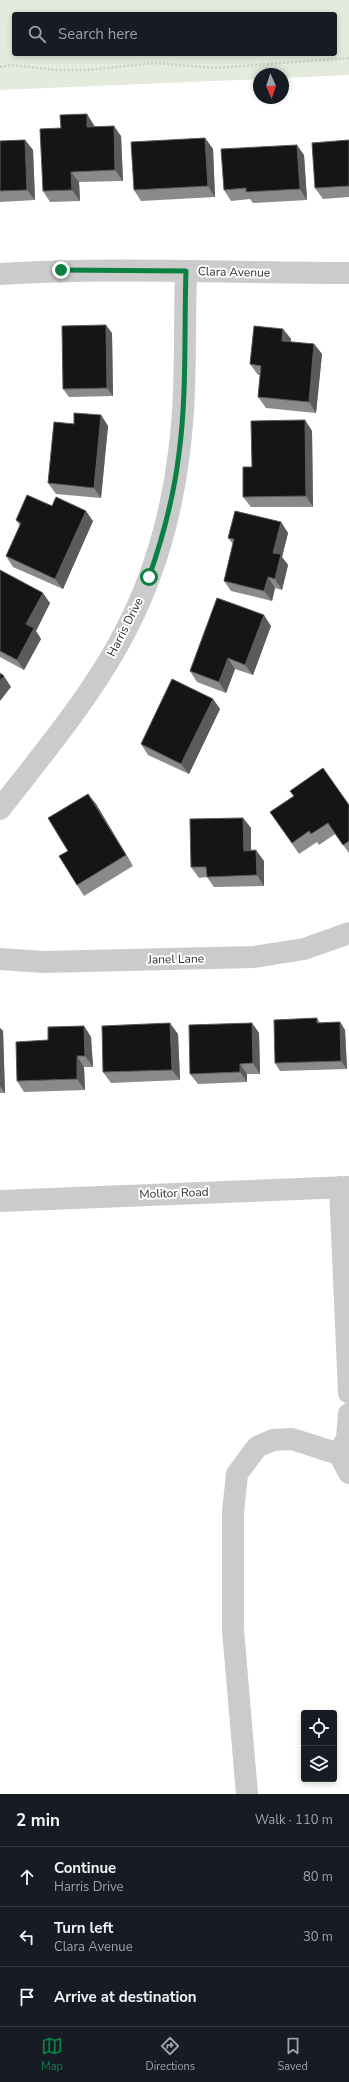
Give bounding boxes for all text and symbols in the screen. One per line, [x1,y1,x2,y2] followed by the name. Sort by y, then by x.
[12,12,337,56] search box
[26,23,48,45] icon: search
[58,24,138,44] text: Search here
[253,68,289,104] north arrow
[52,261,70,279] route end
[198,263,270,281] street label: Clara Avenue
[140,568,158,586] route start
[103,595,147,659] street label: Harris Drive
[147,951,204,968] street label: Janel Lane
[139,1184,209,1202] street label: Molitor Road
[301,1710,337,1782] map controls
[301,1710,337,1746] button: locate
[301,1746,337,1782] button: layers
[16,1809,60,1832] text: 2 min
[255,1811,333,1829] text: Walk · 110 m
[54,1858,116,1878] text: Continue
[16,1866,38,1888] icon: ahead
[303,1868,333,1886] text: 80 m
[54,1878,124,1896] text: Harris Drive
[54,1918,113,1938] text: Turn left
[16,1926,38,1948] icon: left
[303,1928,333,1946] text: 30 m
[54,1938,133,1956] text: Clara Avenue
[16,1986,38,2008] icon: arrive
[54,1987,197,2007] text: Arrive at destination
[41,2035,63,2074] tab: Map
[145,2035,195,2074] tab: Directions
[277,2035,308,2074] tab: Saved

